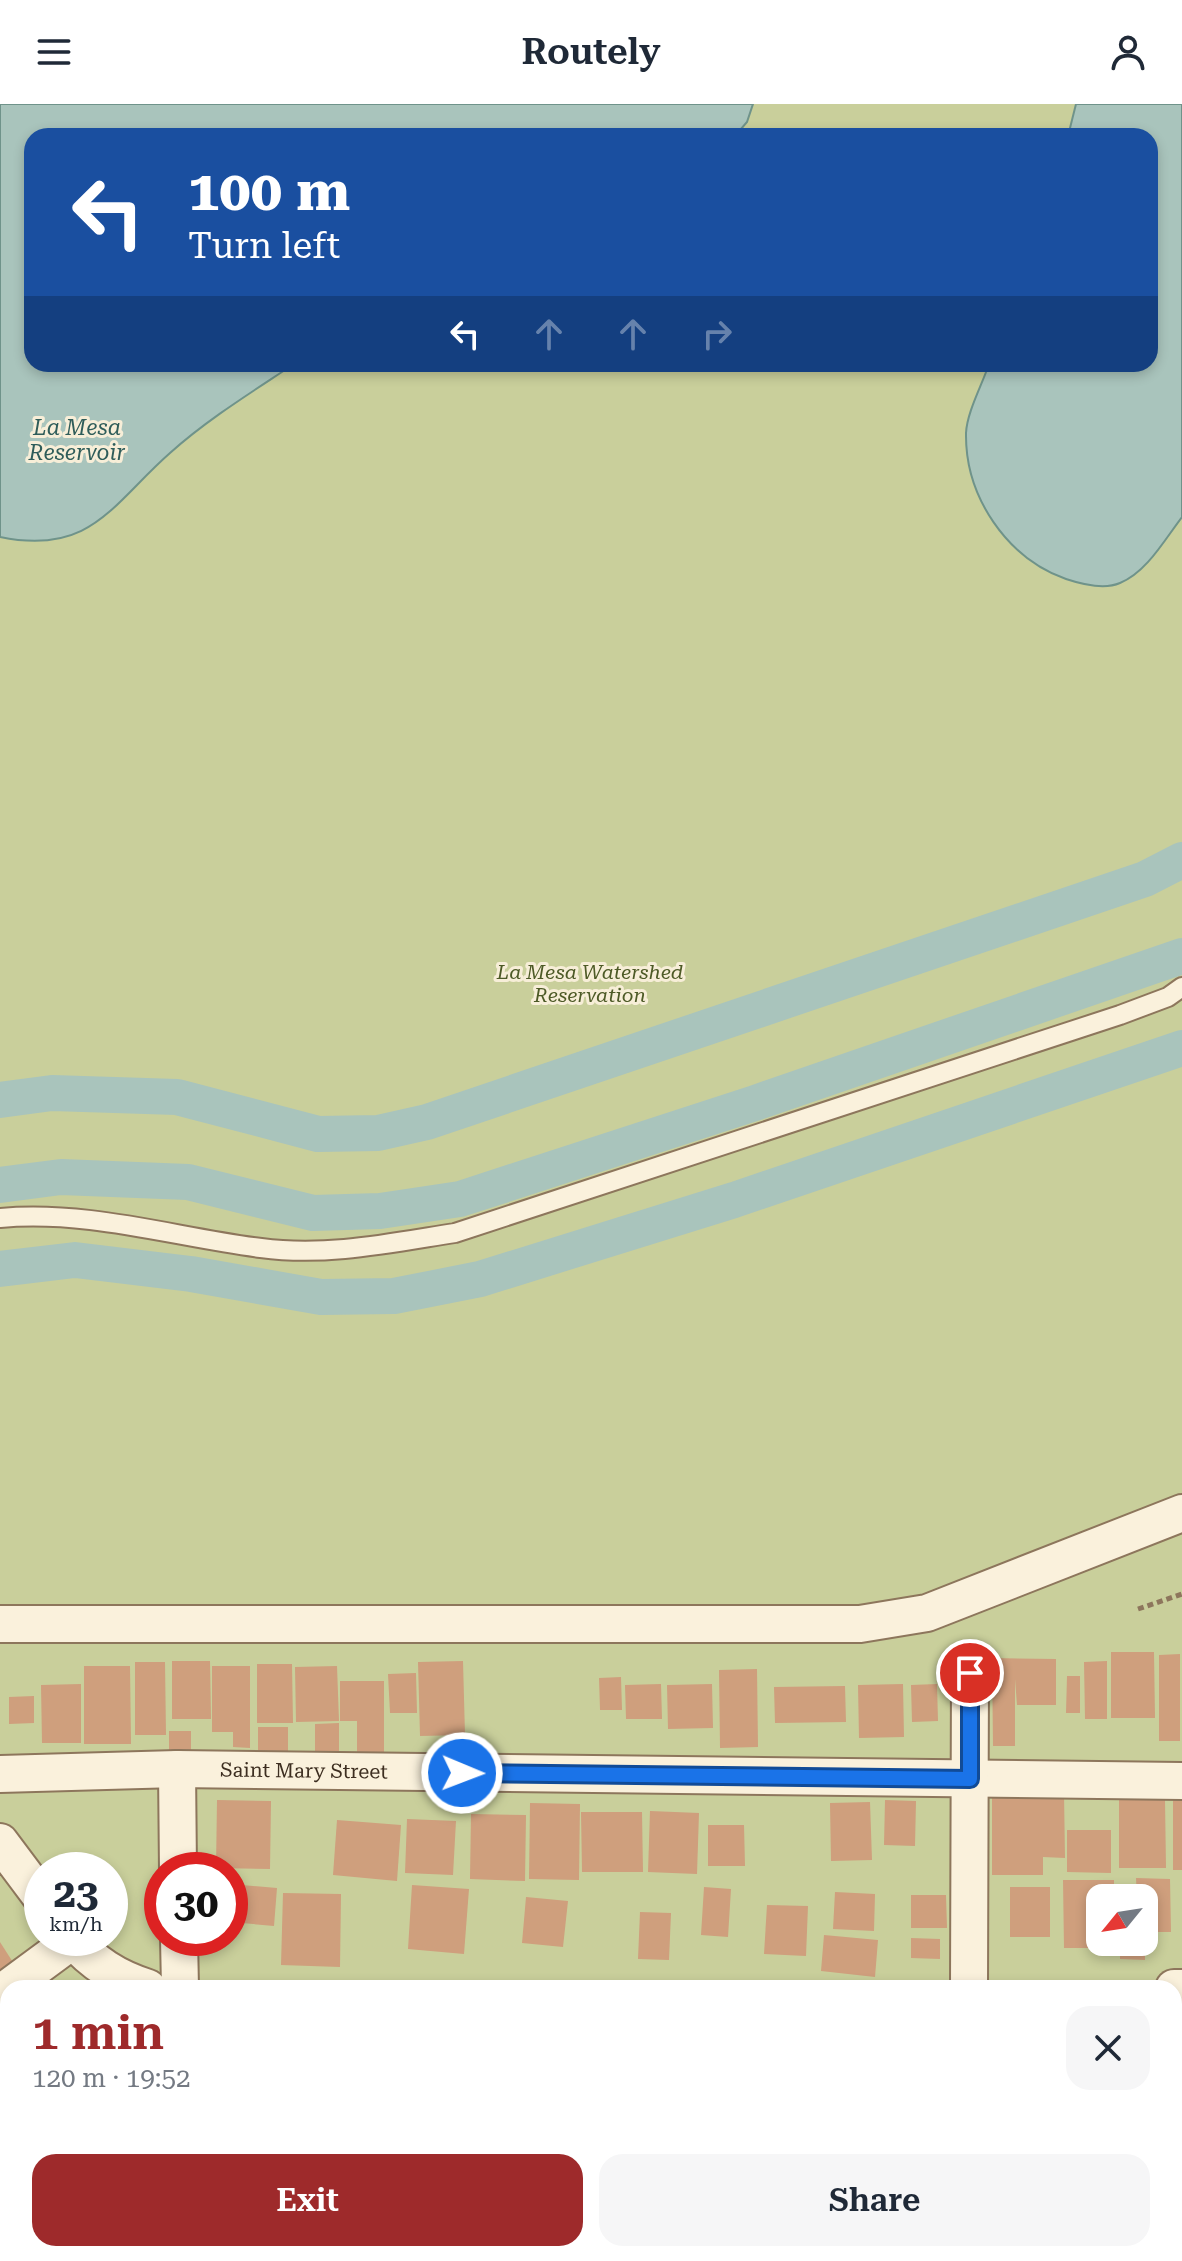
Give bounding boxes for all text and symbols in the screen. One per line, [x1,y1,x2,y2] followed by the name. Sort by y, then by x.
[32,30,76,74] icon: menu
[1106,30,1150,74] icon: person
[521,31,661,73] text: Routely
[188,158,350,224] text: 100 m
[56,160,160,264] icon: left
[188,225,340,267] text: Turn left
[443,312,487,356] icon: left
[527,312,571,356] icon: ahead
[611,312,655,356] icon: ahead
[695,312,739,356] icon: right
[27,415,126,465] water label: La Mesa Reservoir
[496,960,683,1007] park label: La Mesa Watershed Reservation
[936,1639,1004,1707] pin
[948,1651,992,1695] icon: arrive
[420,1731,504,1815] position arrow
[220,1758,389,1784] street label: Saint Mary Street
[144,1852,248,1956] speed limit sign: 30
[54,1870,98,1917] text: 23
[1086,1884,1158,1956] north arrow
[1086,1884,1158,1956] map controls
[49,1912,103,1936] text: km/h
[32,2005,164,2061] text: 1 min
[1066,2006,1150,2090] button: close
[32,2063,191,2093] text: 120 m · 19:52
[32,2154,583,2246] button: Exit
[599,2154,1150,2246] button: Share

